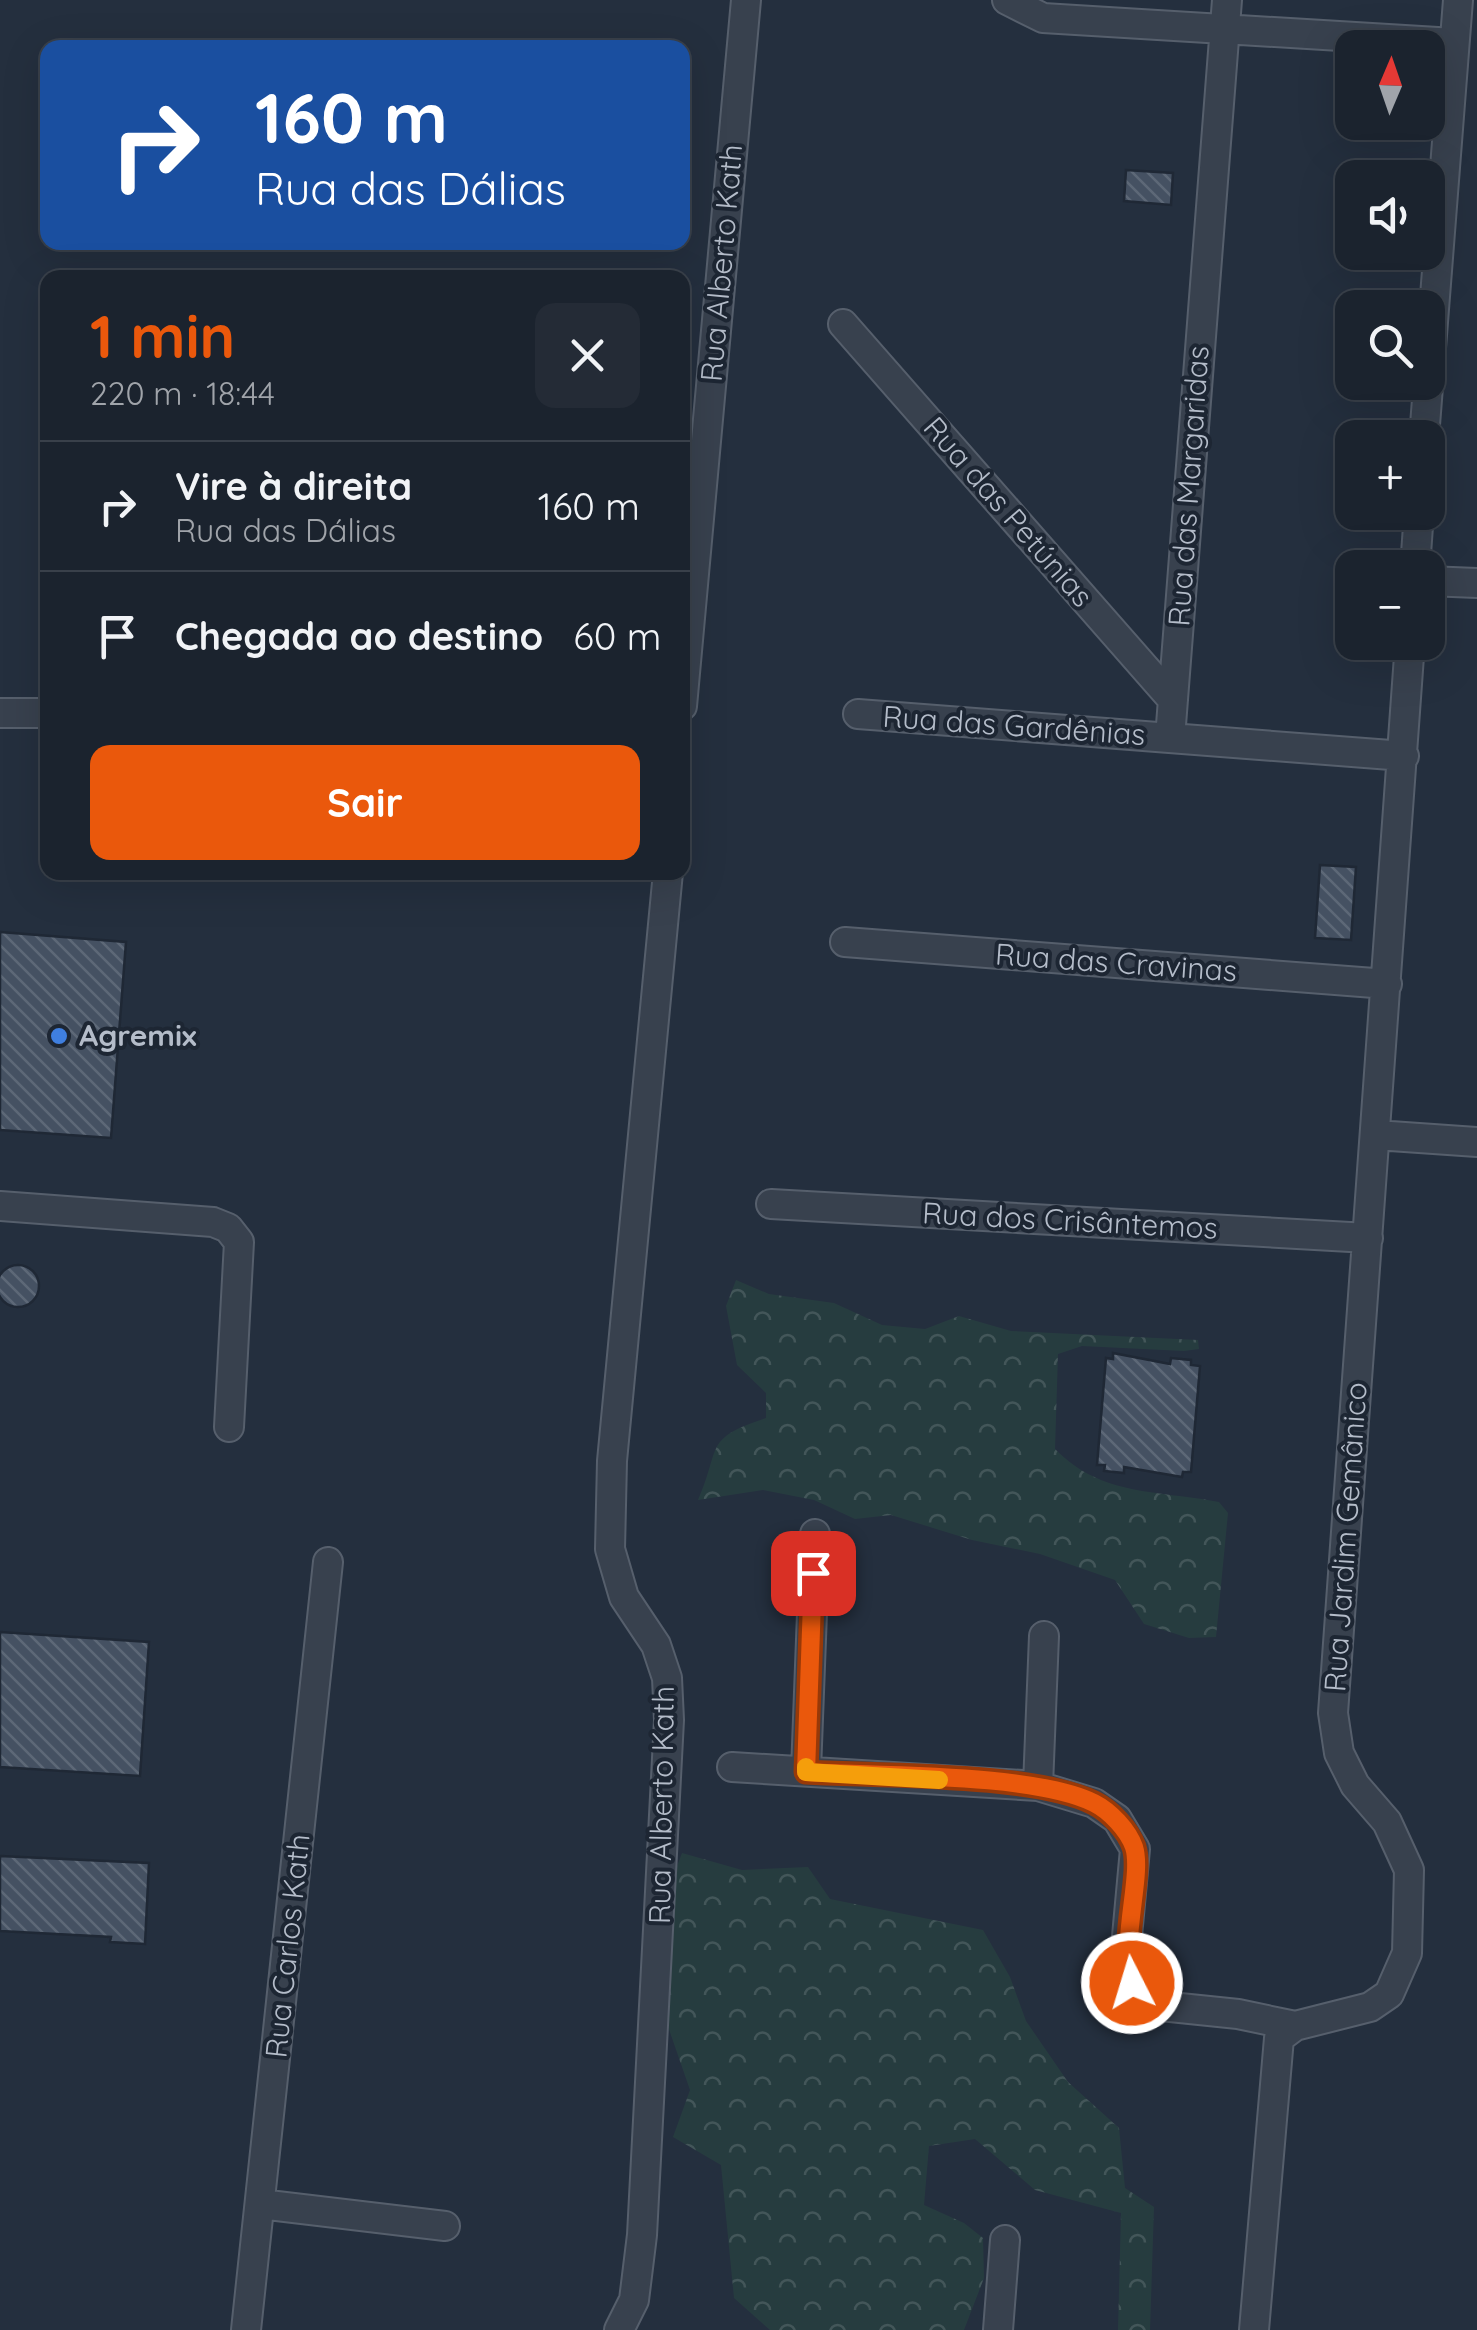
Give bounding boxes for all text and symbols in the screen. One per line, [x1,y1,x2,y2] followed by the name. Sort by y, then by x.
[1335,30,1445,140] north arrow
[1335,30,1445,660] map controls
[255,73,448,161] text: 160 m
[90,80,220,210] icon: right
[692,143,750,383] street label: Rua Alberto Kath
[255,160,566,216] text: Rua das Dálias
[1335,160,1445,270] button: sound
[1335,290,1445,400] button: search
[90,298,235,373] text: 1 min
[535,303,640,408] button: close
[1159,344,1217,627] street label: Rua das Margaridas
[90,373,275,413] text: 220 m · 18:44
[916,408,1102,614] street label: Rua das Petúnias
[1335,420,1445,530] button: +
[175,462,412,510] text: Vire à direita
[90,479,145,534] icon: right
[538,482,640,530] text: 160 m
[175,510,396,550] text: Rua das Dálias
[1335,550,1445,660] button: −
[90,609,145,664] icon: arrive
[175,612,543,660] text: Chegada ao destino
[573,612,661,660] text: 60 m
[881,697,1147,753] street label: Rua das Gardênias
[90,745,640,860] button: Sair
[994,935,1238,989] street label: Rua das Cravinas
[79,1016,197,1054] place label: Agremix
[48,1025,70,1047] marker: Agremix
[921,1193,1219,1247] street label: Rua dos Crisântemos
[1315,1381,1375,1693] street label: Rua Jardim Gemânico
[771,1531,856,1616] pin
[786,1546,841,1601] icon: arrive
[640,1686,682,1924] street label: Rua Alberto Kath
[256,1832,318,2060] street label: Rua Carlos Kath
[1080,1931,1184,2035] position arrow

